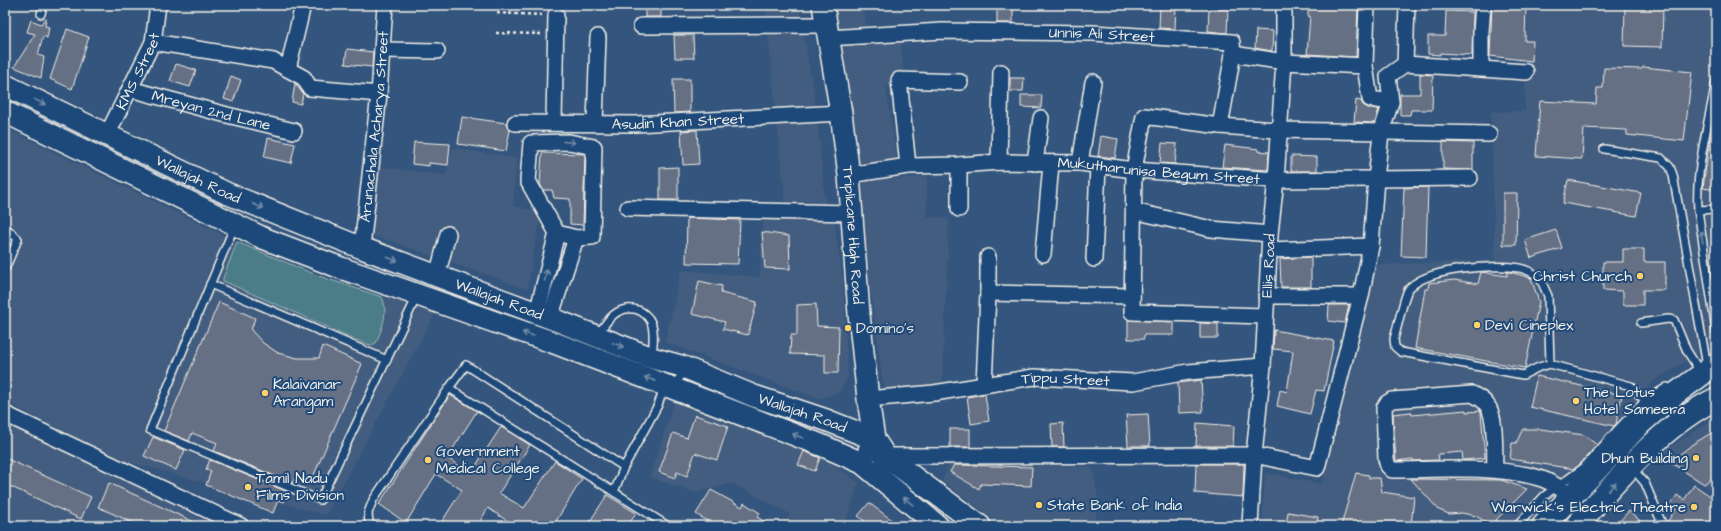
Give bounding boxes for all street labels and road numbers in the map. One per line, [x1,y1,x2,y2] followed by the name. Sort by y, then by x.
[1049,22,1155,48] street label: Unnis Ali Street
[355,30,394,223] street label: Arunachala Acharya Street
[111,32,165,114] street label: KMS Street
[150,85,273,136] street label: Mreyan 2nd Lane
[612,108,745,135] street label: Asudin Khan Street
[152,150,244,209] street label: Wallajah Road
[1058,153,1261,190] street label: Mukutharunisa Begum Street
[837,164,868,305] street label: Triplicane High Road
[1257,233,1281,298] street label: Ellis Road
[452,274,546,326] street label: Wallajah Road
[1020,367,1110,392] street label: Tippu Street
[755,388,850,438] street label: Wallajah Road

